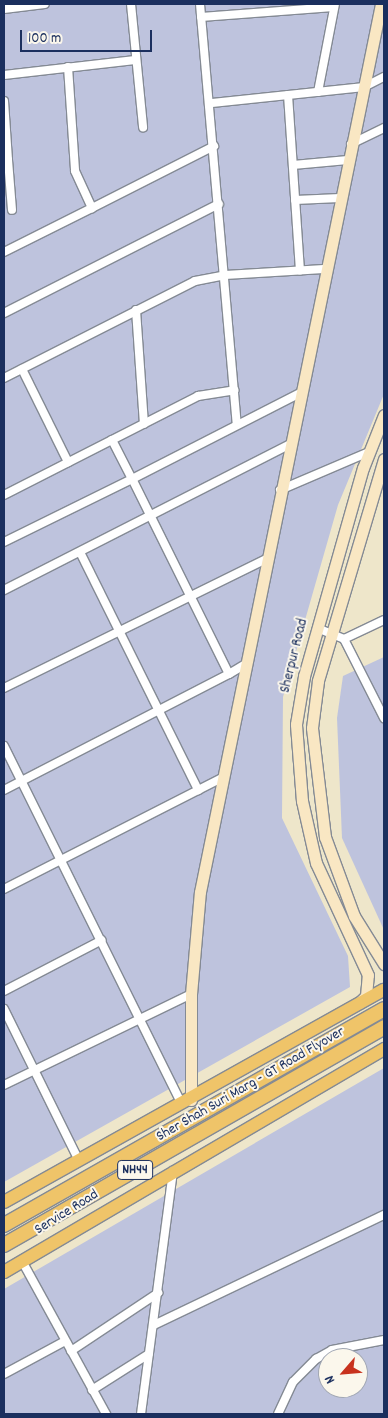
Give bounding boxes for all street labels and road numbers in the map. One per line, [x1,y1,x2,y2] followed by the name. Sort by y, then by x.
[277,617,313,695] street label: Sherpur Road
[154,1024,348,1146] street label: Sher Shah Suri Marg - GT Road Flyover
[116,1158,154,1182] road number: NH44
[32,1186,102,1240] street label: Service Road

